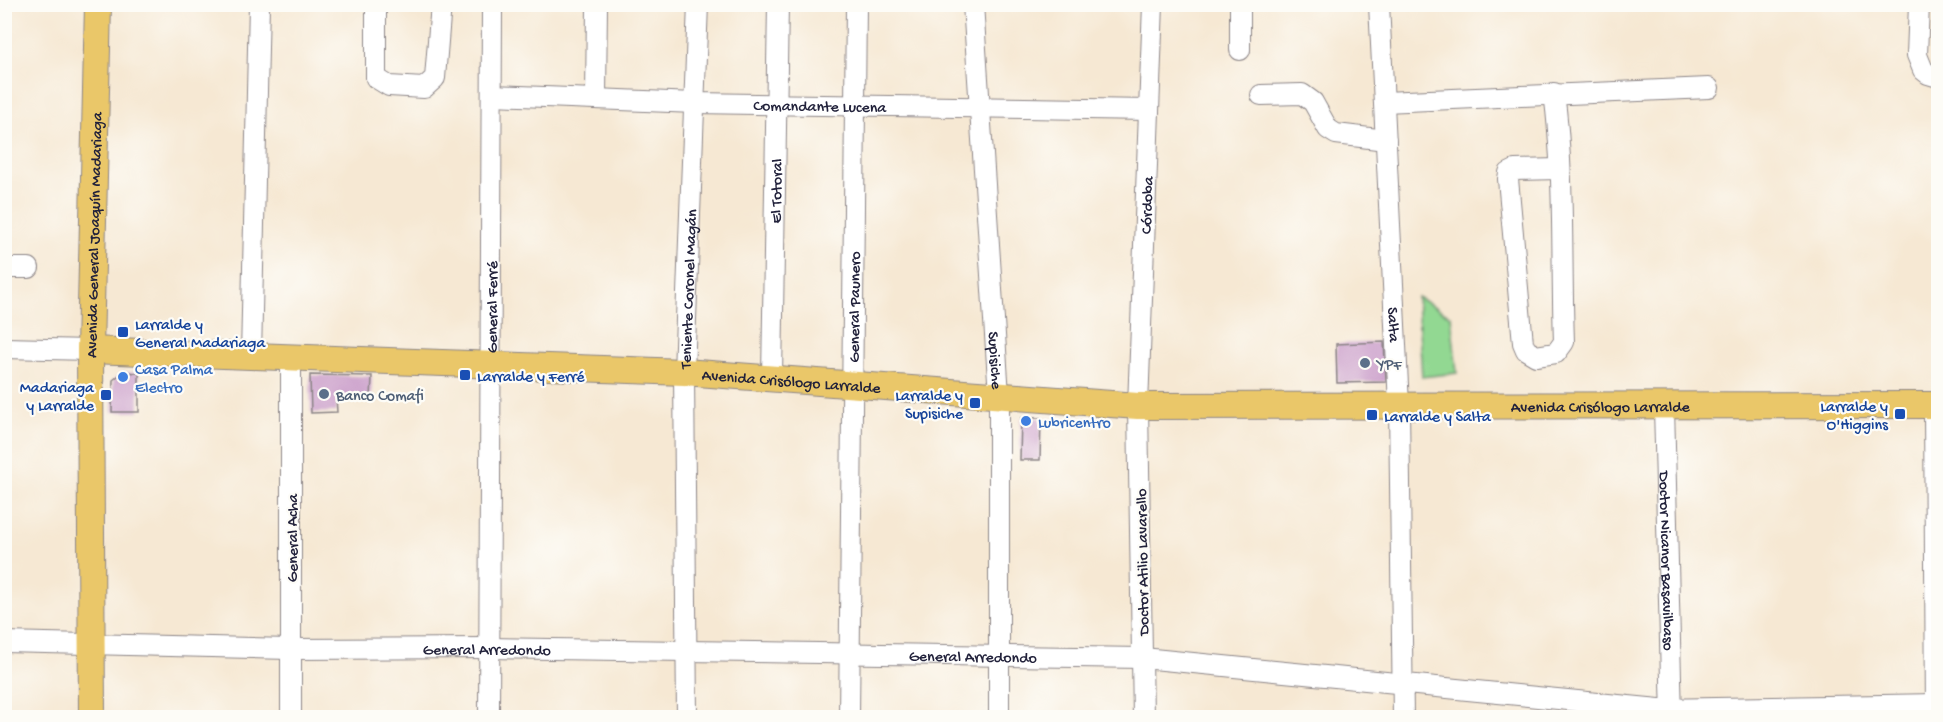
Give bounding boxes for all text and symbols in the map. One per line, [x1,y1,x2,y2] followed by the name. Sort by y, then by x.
[753,98,887,119] street label: Comandante Lucena
[84,111,109,358] street label: Avenida General Joaquín Madariaga
[768,159,789,224] street label: El Totoral
[1138,175,1160,234] street label: Córdoba
[678,209,703,370] street label: Teniente Coronel Magán
[846,251,867,363] street label: General Paunero
[485,260,504,353] street label: General Ferré
[1381,307,1402,344] street label: Salta
[135,317,266,354] place label: Larralde y General Madariaga
[116,325,130,339] marker: Larralde y General Madariaga
[982,331,1005,391] street label: Supisiche
[1358,356,1372,370] marker: YPF
[1375,357,1402,376] place label: YPF
[135,362,214,399] place label: Casa Palma Electro
[701,367,882,400] street label: Avenida Crisólogo Larralde
[458,368,472,382] marker: Larralde y Ferré
[477,369,585,388] place label: Larralde y Ferré
[116,370,130,384] marker: Casa Palma Electro
[20,380,95,417] place label: Madariaga y Larralde
[317,387,331,401] marker: Banco Comafi
[99,388,113,402] marker: Madariaga y Larralde
[335,388,424,407] place label: Banco Comafi
[895,388,964,425] place label: Larralde y Supisiche
[968,396,982,410] marker: Larralde y Supisiche
[1511,399,1691,419] street label: Avenida Crisólogo Larralde
[1820,399,1889,436] place label: Larralde y O'Higgins
[1893,407,1907,421] marker: Larralde y O'Higgins
[1365,408,1379,422] marker: Larralde y Salta
[1384,409,1492,428] place label: Larralde y Salta
[1019,414,1033,428] marker: Lubricentro
[1038,415,1111,434] place label: Lubricentro
[1653,470,1676,651] street label: Doctor Nicanor Basavilbaso
[1134,488,1155,637] street label: Doctor Atilio Lavarello
[285,493,304,582] street label: General Acha
[423,642,551,662] street label: General Arredondo
[909,648,1037,669] street label: General Arredondo

